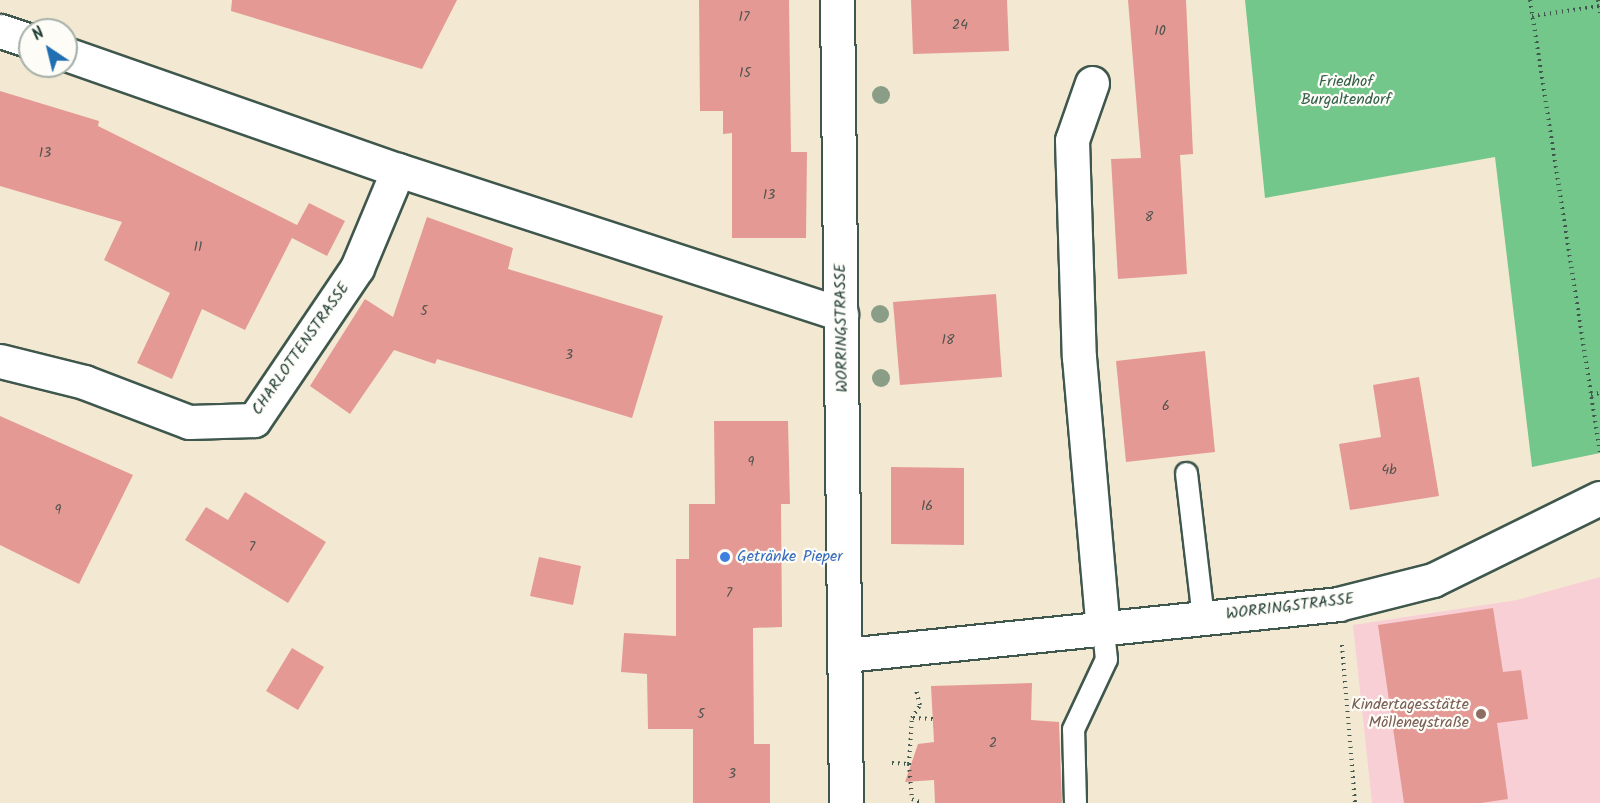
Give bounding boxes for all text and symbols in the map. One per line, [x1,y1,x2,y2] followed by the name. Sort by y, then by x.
[739,9,749,25] house number: 17
[952,17,968,33] house number: 24
[18,18,78,78] north arrow
[27,21,50,48] text: N
[1154,23,1166,39] house number: 10
[739,65,751,81] house number: 15
[1301,72,1391,110] park label: Friedhof Burgaltendorf
[39,145,51,161] house number: 13
[763,187,775,203] house number: 13
[1145,209,1153,225] house number: 8
[194,239,202,255] house number: 11
[831,263,853,393] street label: WORRINGSTRASSE
[248,279,354,419] street label: CHARLOTTENSTRASSE
[420,303,428,319] house number: 5
[942,332,954,348] house number: 18
[565,347,573,363] house number: 3
[1162,398,1170,414] house number: 6
[748,454,754,470] house number: 9
[1381,462,1397,478] house number: 4b
[921,498,933,514] house number: 16
[55,502,61,518] house number: 9
[249,539,255,555] house number: 7
[737,547,843,567] place label: Getränke Pieper
[718,550,732,564] marker: Getränke Pieper
[726,585,732,601] house number: 7
[1225,590,1355,624] street label: WORRINGSTRASSE
[1351,695,1469,733] place label: Kindertagesstätte Mölleneystraße
[697,706,705,722] house number: 5
[1474,707,1488,721] marker: Kindertagesstätte Mölleneystraße
[989,735,997,751] house number: 2
[728,766,736,782] house number: 3

